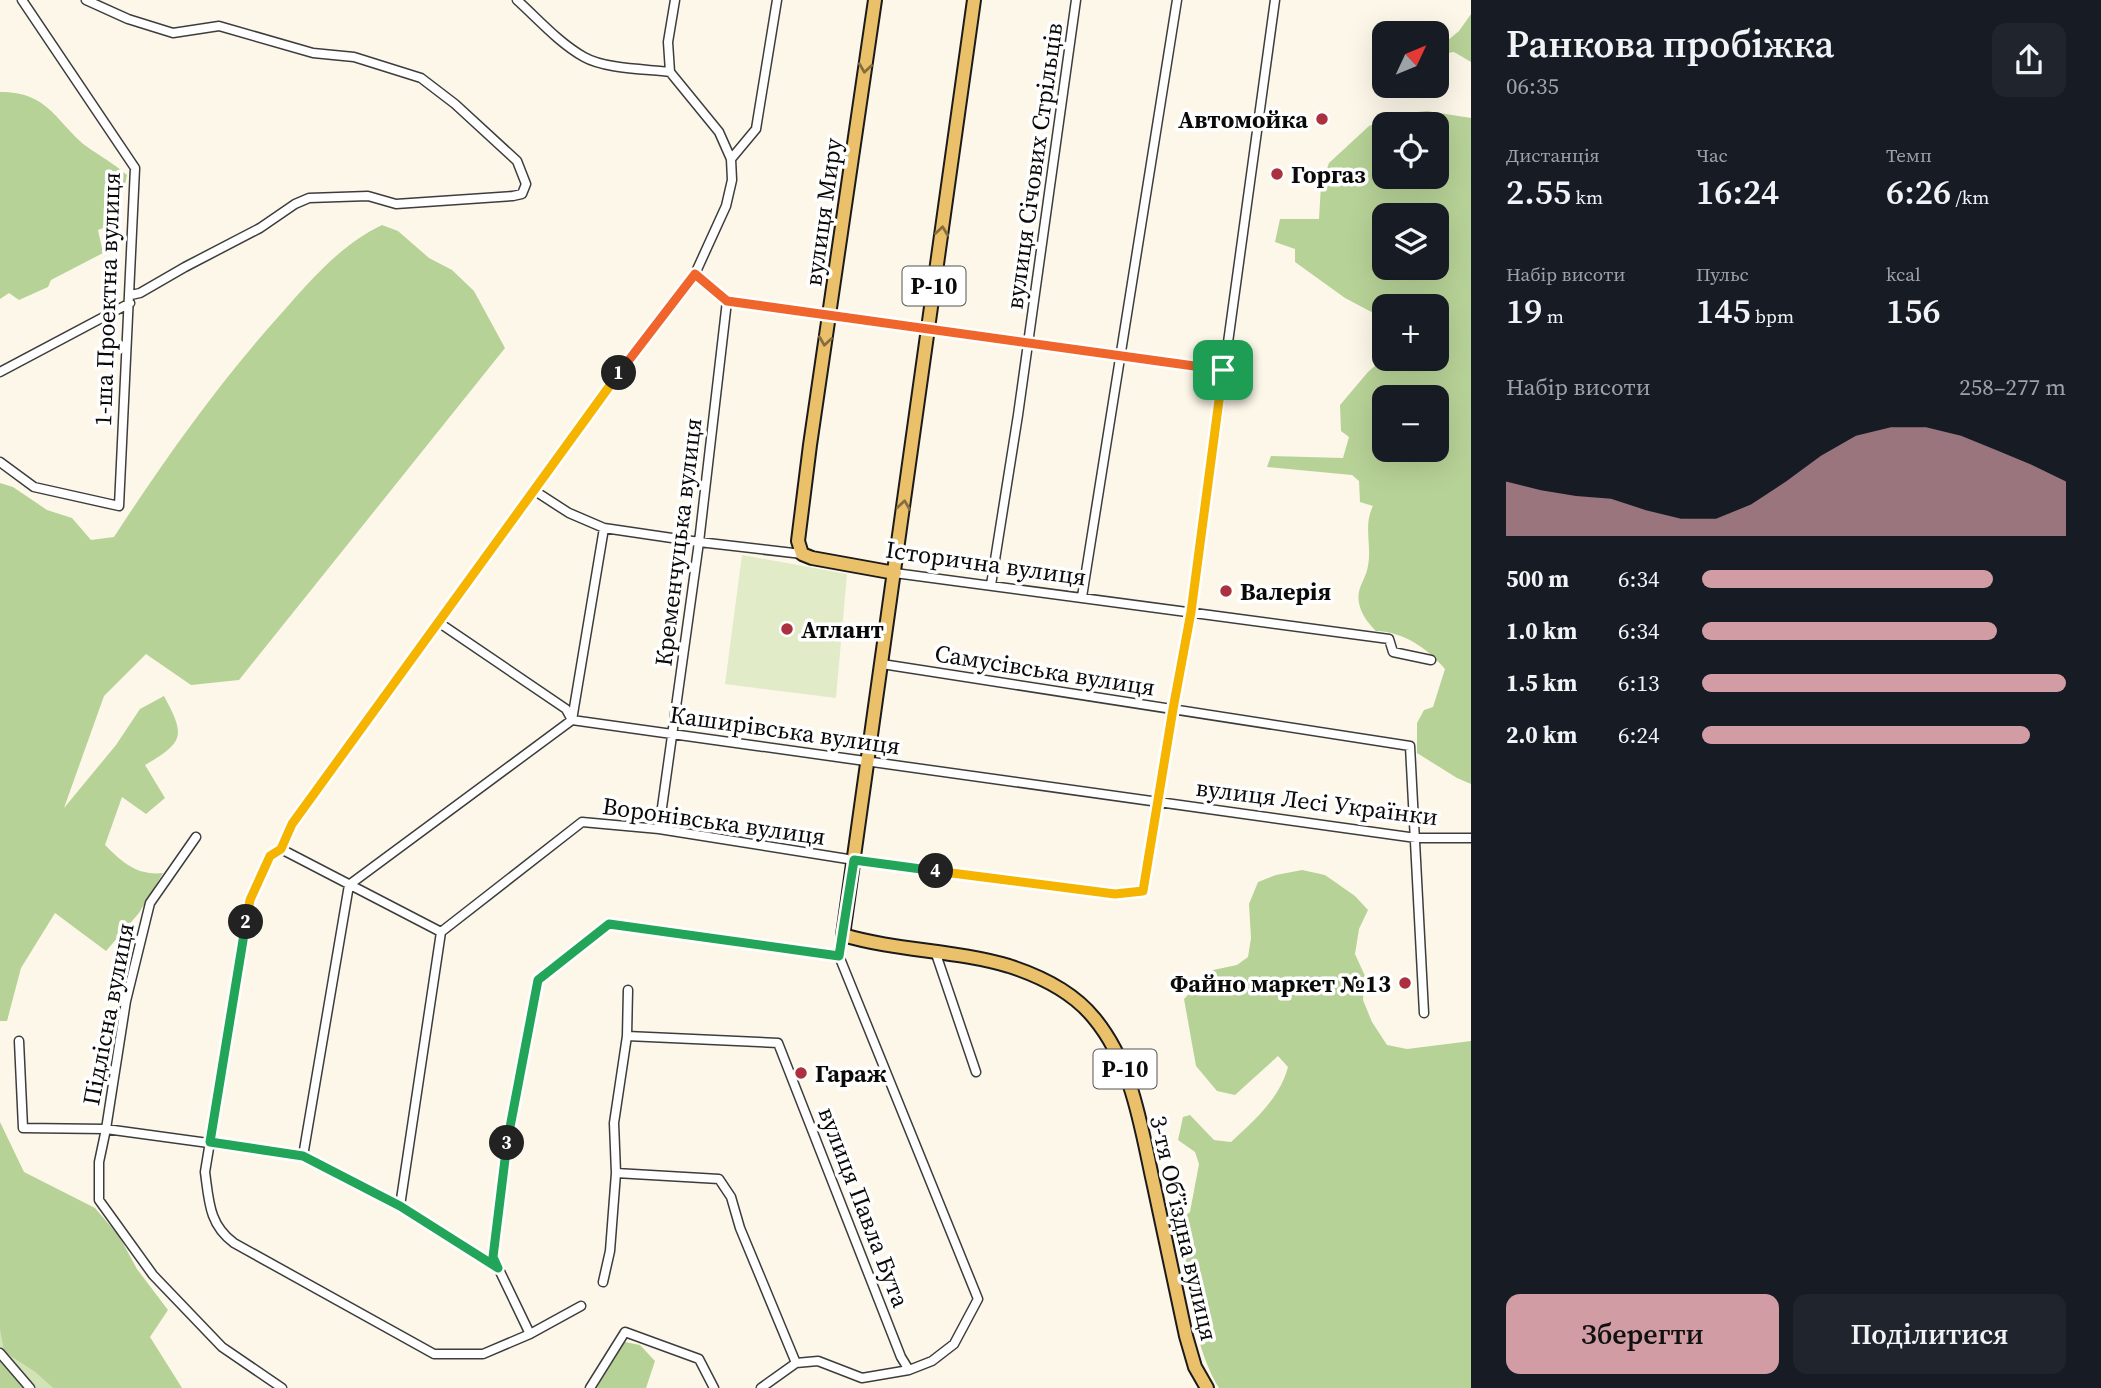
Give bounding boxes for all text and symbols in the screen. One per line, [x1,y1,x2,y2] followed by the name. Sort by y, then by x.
[1506,18,1834,70] text: Ранкова пробіжка
[998,21,1070,311] street label: вулиця Січових Стрільців
[1372,21,1449,98] north arrow
[1372,21,1449,462] map controls
[1992,23,2066,97] button: share
[858,62,873,73] one-way arrow
[1506,70,1559,102] text: 06:35
[1178,103,1308,136] place label: Автомойка
[1314,111,1330,127] marker: Автомойка
[1372,112,1449,189] button: locate
[796,135,850,288] street label: вулиця Миру
[1506,142,1600,168] text: Дистанція
[1696,142,1728,168] text: Час
[1886,142,1932,168] text: Темп
[1291,158,1366,191] place label: Горгаз
[1269,166,1285,182] marker: Горгаз
[1506,168,1571,216] text: 2.55
[1696,168,1779,216] text: 16:24
[1886,168,1951,216] text: 6:26
[86,171,128,427] street label: 1-ша Проектна вулиця
[1571,184,1603,210] text: km
[1951,184,1989,210] text: /km
[1372,203,1449,280] button: layers
[934,225,949,237] one-way arrow
[1506,261,1625,287] text: Набір висоти
[1696,261,1749,287] text: Пульс
[1886,261,1921,287] text: kcal
[902,266,965,306] road number: Р-10
[1506,287,1542,335] text: 19
[1696,287,1751,335] text: 145
[1886,287,1941,335] text: 156
[1372,294,1449,371] button: +
[1542,303,1564,329] text: m
[1751,303,1794,329] text: bpm
[818,335,833,347] one-way arrow
[1193,340,1253,400] pin
[1204,351,1242,389] icon: arrive
[602,356,636,390] pin: 1
[613,359,624,385] text: 1
[1506,371,1651,403] text: Набір висоти
[1959,371,2066,403] text: 258–277 m
[1372,385,1449,462] button: −
[646,416,710,668] street label: Кременчуцька вулиця
[896,499,911,511] one-way arrow
[884,533,1088,593] street label: Історична вулиця
[1506,563,1569,595] text: 500 m
[1618,563,1659,595] text: 6:34
[1240,575,1331,608] place label: Валерія
[1218,583,1234,599] marker: Валерія
[801,613,884,646] place label: Атлант
[1506,615,1577,647] text: 1.0 km
[1618,615,1659,647] text: 6:34
[779,621,795,637] marker: Атлант
[932,636,1158,704] street label: Самусівська вулиця
[1506,667,1577,699] text: 1.5 km
[1618,667,1659,699] text: 6:13
[668,698,902,762] street label: Каширівська вулиця
[1506,719,1577,751] text: 2.0 km
[1618,719,1659,751] text: 6:24
[1194,771,1440,833] street label: вулиця Лесі Українки
[600,789,828,853] street label: Воронівська вулиця
[918,854,954,888] pin: 4
[930,857,941,883] text: 4
[229,904,264,940] pin: 2
[240,908,251,934] text: 2
[74,920,142,1108] street label: Підлісна вулиця
[1170,967,1391,1000] place label: Файно маркет №13
[1397,975,1413,991] marker: Файно маркет №13
[1094,1050,1156,1088] road number: Р-10
[815,1057,887,1090] place label: Гараж
[793,1065,809,1081] marker: Гараж
[811,1102,918,1313] street label: вулиця Павла Бута
[1142,1112,1226,1344] street label: 3-тя Обʼїздна вулиця
[490,1126,524,1160] pin: 3
[501,1129,512,1155] text: 3
[1506,1294,1779,1374] button: Зберегти
[1793,1294,2066,1374] button: Поділитися

